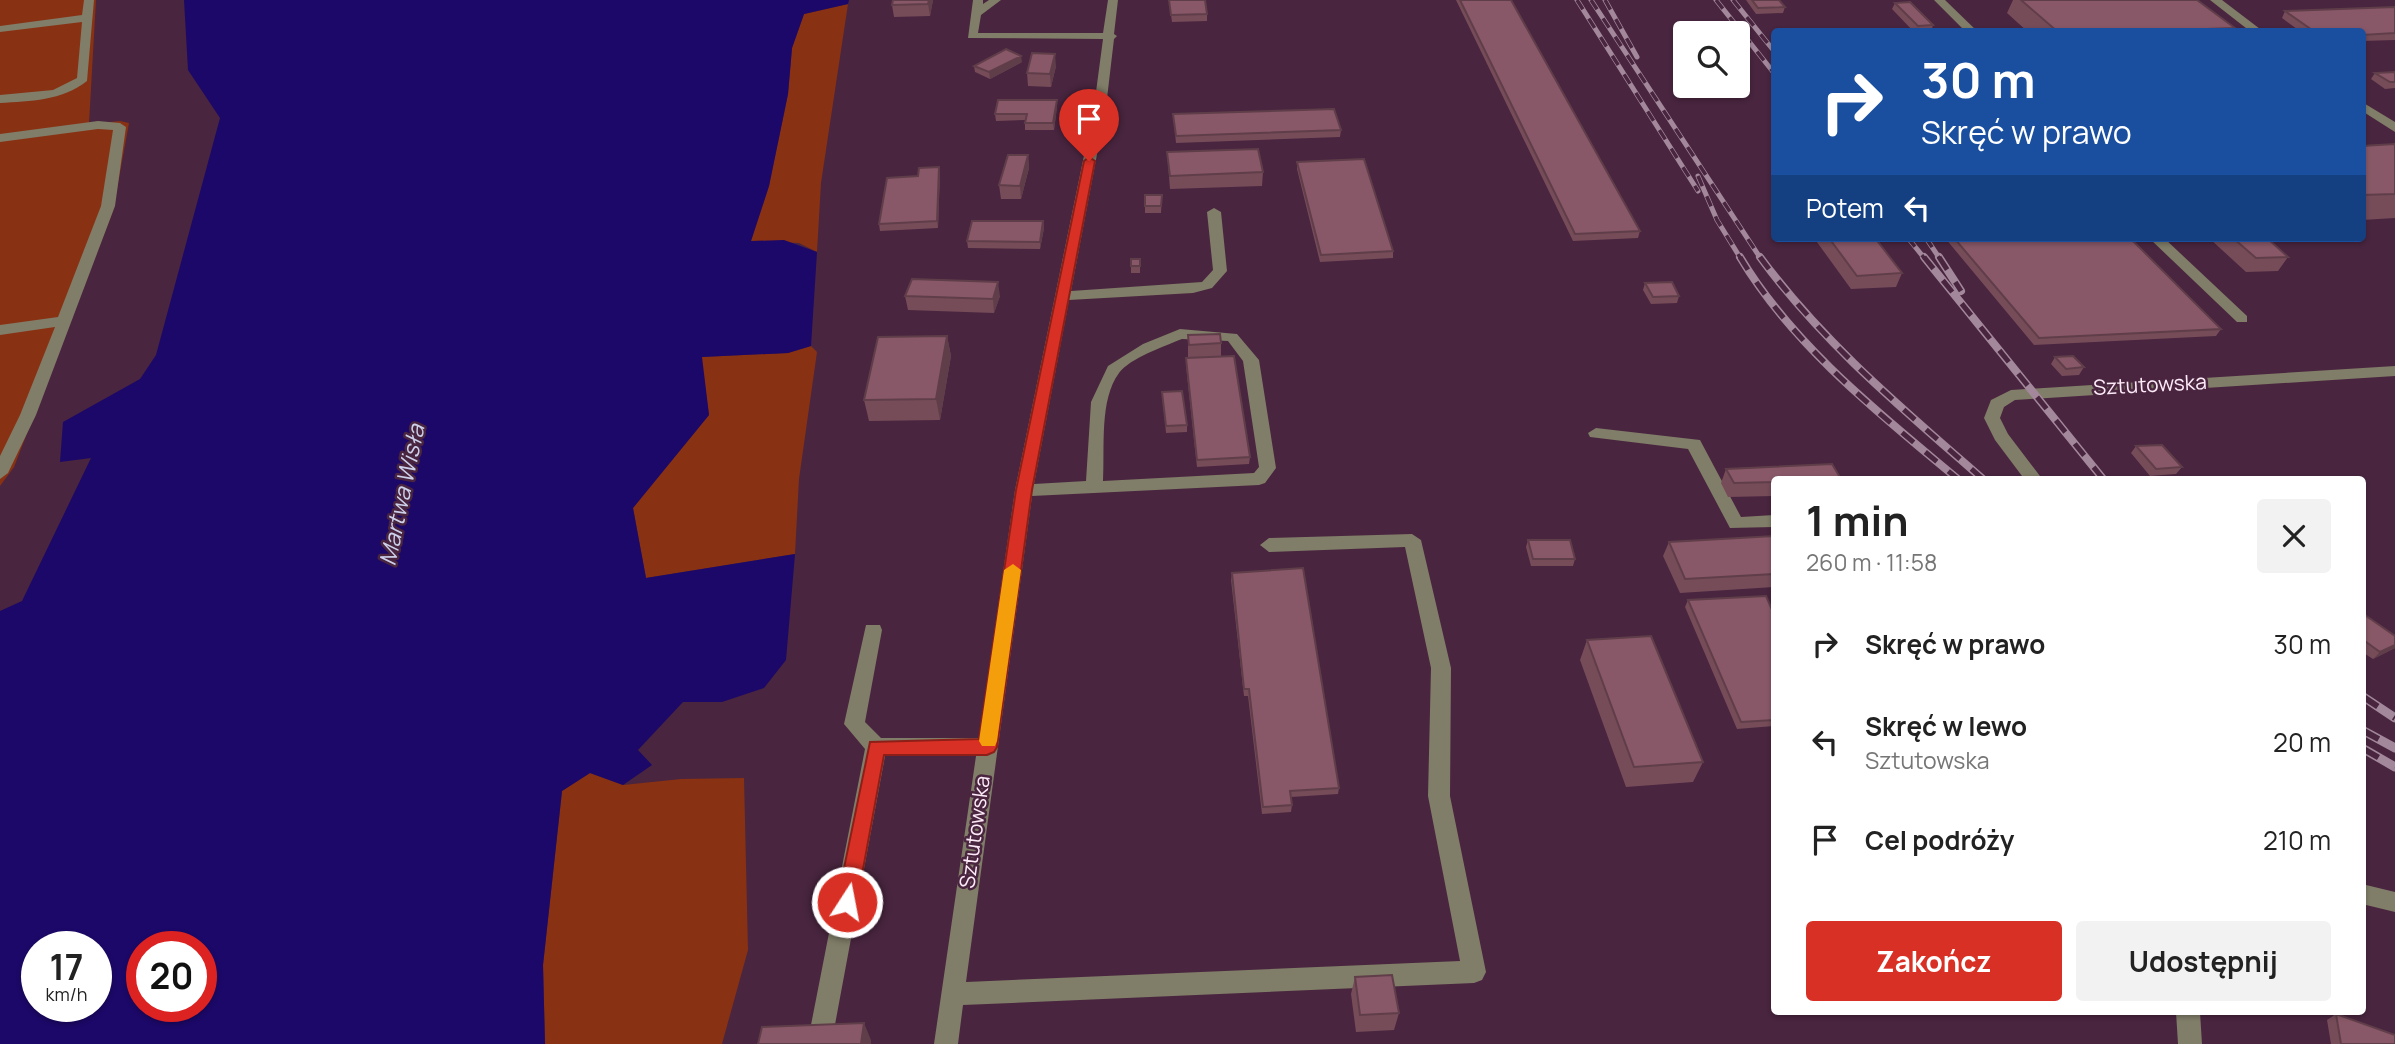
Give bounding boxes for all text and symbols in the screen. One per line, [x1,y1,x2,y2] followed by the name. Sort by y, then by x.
[1673,21,1750,98] map controls
[1673,21,1750,98] button: search
[1921,46,2036,113] text: 30 m
[1806,56,1897,147] icon: right
[1059,89,1119,161] pin
[1070,100,1108,138] icon: arrive
[1921,110,2132,154] text: Skręć w prawo
[1898,189,1936,227] icon: left
[1806,190,1884,226] text: Potem
[2092,367,2207,401] street label: Sztutowska
[370,420,432,568] water label: Martwa Wisła
[1806,491,1909,549] text: 1 min
[2257,499,2331,573] button: close
[1806,546,1937,578] text: 260 m · 11:58
[1806,625,1844,663] icon: right
[1865,626,2045,662] text: Skręć w prawo
[2274,626,2331,662] text: 30 m
[1865,708,2027,744] text: Skręć w lewo
[1806,723,1844,761] icon: left
[2273,724,2331,760] text: 20 m
[1865,744,1990,776] text: Sztutowska
[952,774,996,890] street label: Sztutowska
[1806,821,1844,859] icon: arrive
[1865,822,2014,858] text: Cel podróży
[2263,822,2331,858] text: 210 m
[810,865,884,939] position arrow
[1806,921,2062,1001] button: Zakończ
[2076,921,2331,1001] button: Udostępnij
[126,931,217,1022] speed limit sign: 20
[49,943,84,991] text: 17
[46,982,87,1006] text: km/h

